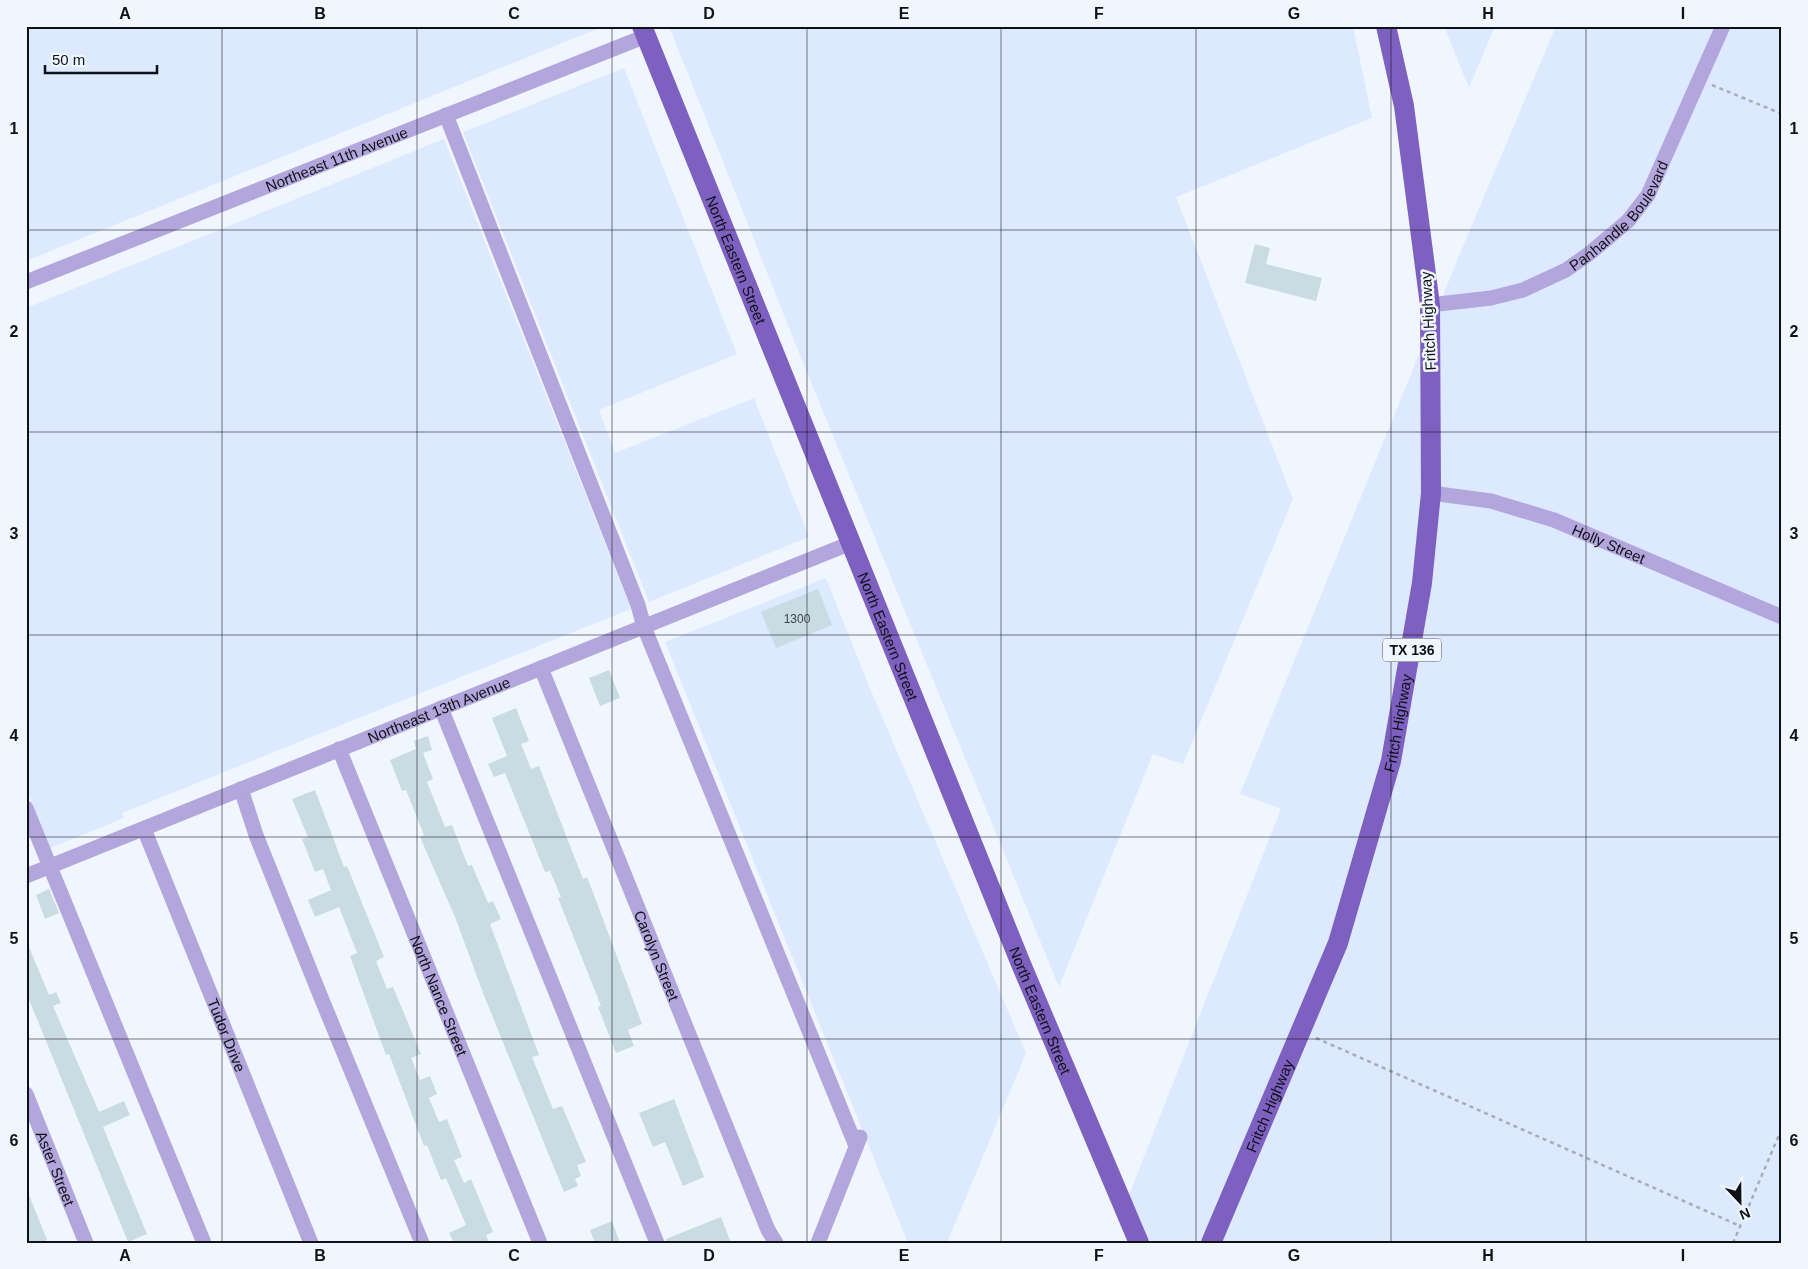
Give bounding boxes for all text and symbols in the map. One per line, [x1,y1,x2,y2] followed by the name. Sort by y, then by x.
[119,5,131,22] text: A
[314,5,326,22] text: B
[508,5,520,22] text: C
[703,5,715,22] text: D
[899,5,910,22] text: E
[1094,5,1104,22] text: F
[1288,5,1300,22] text: G
[1482,5,1494,22] text: H
[1681,5,1685,22] text: I
[45,42,158,74] scale bar
[52,51,85,68] text: 50 m
[10,120,19,137] text: 1
[1790,120,1799,137] text: 1
[263,123,410,195] street label: Northeast 11th Avenue
[1566,158,1671,274] street label: Panhandle Boulevard
[703,193,770,327] street label: North Eastern Street
[1417,271,1439,371] street label: Fritch Highway
[10,323,19,340] text: 2
[1790,323,1799,340] text: 2
[1570,520,1649,567] street label: Holly Street
[10,525,19,542] text: 3
[1790,525,1799,542] text: 3
[855,569,922,703] street label: North Eastern Street
[784,612,811,626] house number: 1300
[1383,638,1441,662] road number: TX 136
[1380,672,1415,774] street label: Fritch Highway
[365,673,512,746] street label: Northeast 13th Avenue
[10,727,19,744] text: 4
[1790,727,1799,744] text: 4
[631,908,683,1004] street label: Carolyn Street
[10,930,19,947] text: 5
[1790,930,1799,947] text: 5
[407,933,472,1059] street label: North Nance Street
[1006,944,1075,1077] street label: North Eastern Street
[205,996,249,1074] street label: Tudor Drive
[1242,1056,1296,1155] street label: Fritch Highway
[33,1128,79,1209] street label: Aster Street
[10,1132,19,1149] text: 6
[1790,1132,1799,1149] text: 6
[1716,1176,1766,1226] north arrow
[1737,1205,1753,1223] text: N
[119,1247,131,1264] text: A
[314,1247,326,1264] text: B
[508,1247,520,1264] text: C
[703,1247,715,1264] text: D
[899,1247,910,1264] text: E
[1094,1247,1104,1264] text: F
[1288,1247,1300,1264] text: G
[1482,1247,1494,1264] text: H
[1681,1247,1685,1264] text: I

